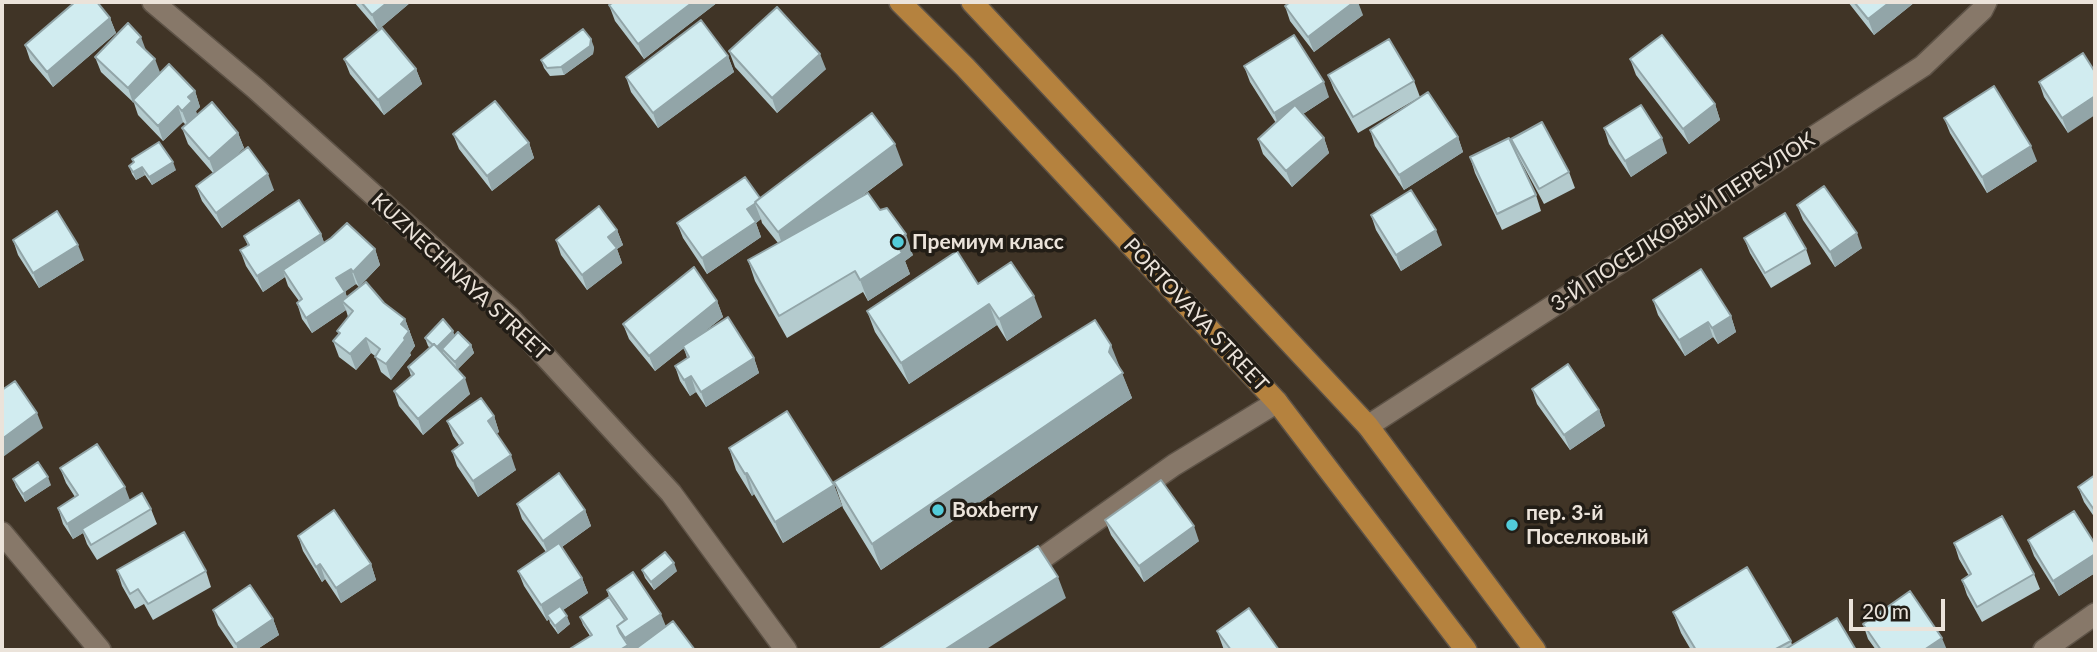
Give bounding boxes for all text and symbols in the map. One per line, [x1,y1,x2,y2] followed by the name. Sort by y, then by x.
[1546,127,1820,317] street label: 3-Й ПОСЕЛКОВЫЙ ПЕРЕУЛОК
[366,188,554,366] street label: KUZNECHNAYA STREET
[912,229,1064,255] place label: Премиум класс
[1118,233,1274,397] street label: PORTOVAYA STREET
[890,234,906,250] marker: Премиум класс
[952,497,1038,523] place label: Boxberry
[1526,500,1649,550] place label: пер. 3-й Поселковый
[930,502,946,518] marker: Boxberry
[1504,517,1520,533] marker: пер. 3-й Поселковый
[1852,586,1948,630] scale bar
[1862,598,1909,623] text: 20 m

